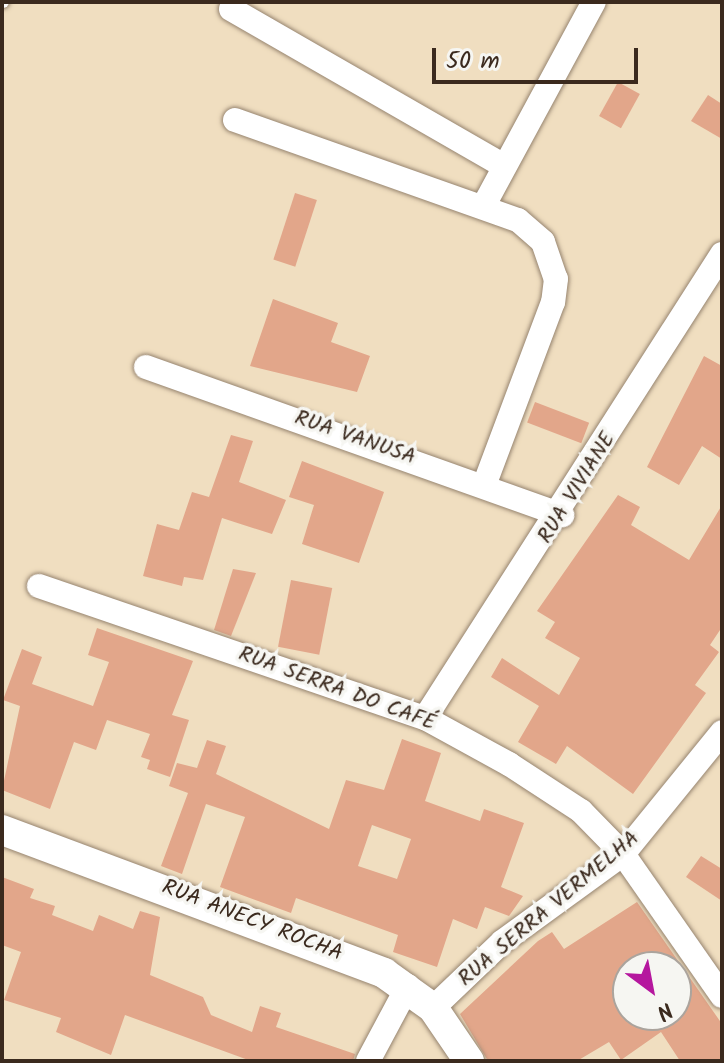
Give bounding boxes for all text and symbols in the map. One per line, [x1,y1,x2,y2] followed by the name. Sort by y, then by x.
[436,32,642,82] scale bar
[446,42,500,81] text: 50 m
[291,405,419,471] street label: RUA VANUSA
[532,427,622,549] street label: RUA VIVIANE
[235,641,439,737] street label: RUA SERRA DO CAFÉ
[453,825,645,993] street label: RUA SERRA VERMELHA
[158,874,346,968] street label: RUA ANECY ROCHA
[612,951,692,1031] north arrow
[649,992,679,1029] text: N

